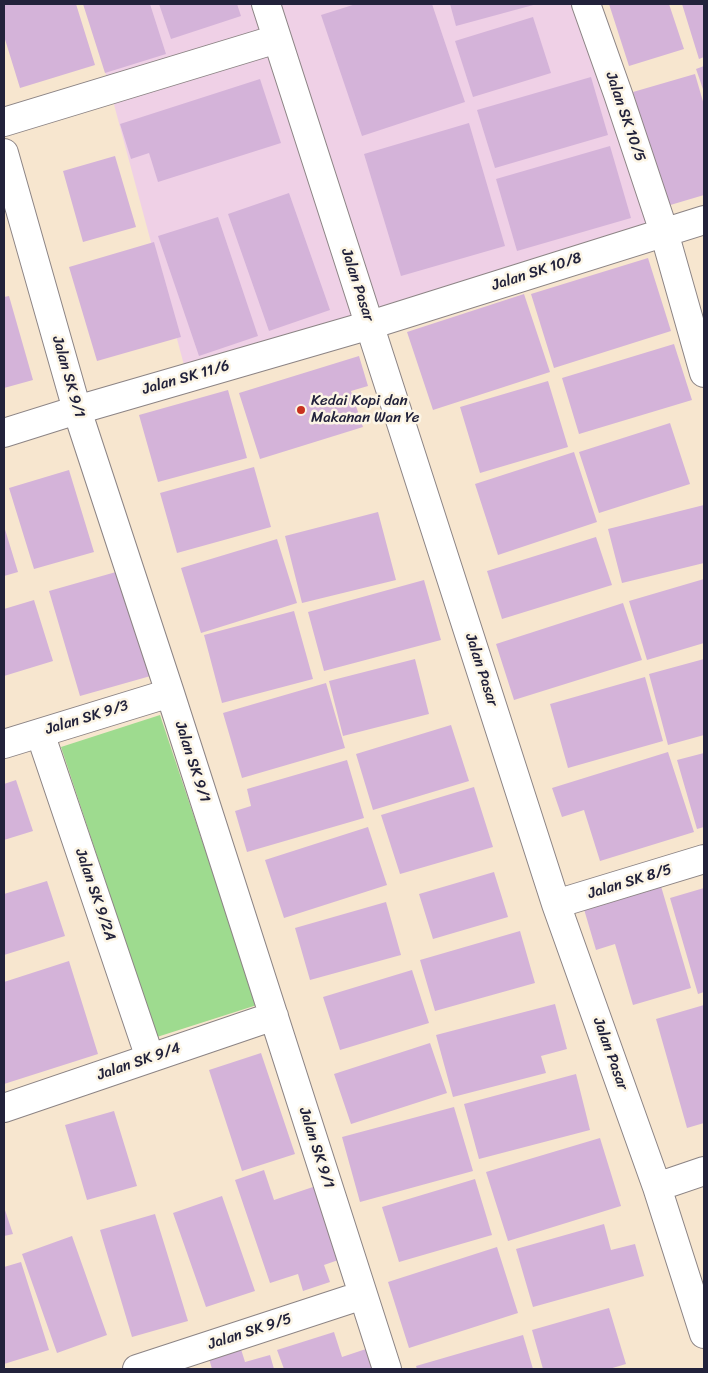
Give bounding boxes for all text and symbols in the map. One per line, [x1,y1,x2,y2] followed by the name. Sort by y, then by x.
[601,70,649,164] street label: Jalan SK 10/5
[337,246,377,324] street label: Jalan Pasar
[490,249,584,295] street label: Jalan SK 10/8
[48,334,88,420] street label: Jalan SK 9/1
[140,357,232,399] street label: Jalan SK 11/6
[311,392,419,427] place label: Kedai Kopi dan Makanan Wan Ye
[295,404,307,416] marker: Kedai Kopi dan Makanan Wan Ye
[461,631,501,709] street label: Jalan Pasar
[43,697,131,739] street label: Jalan SK 9/3
[170,719,214,805] street label: Jalan SK 9/1
[71,847,119,943] street label: Jalan SK 9/2A
[586,861,674,903] street label: Jalan SK 8/5
[589,1015,631,1093] street label: Jalan Pasar
[95,1039,183,1085] street label: Jalan SK 9/4
[294,1105,338,1191] street label: Jalan SK 9/1
[206,1310,294,1354] street label: Jalan SK 9/5

